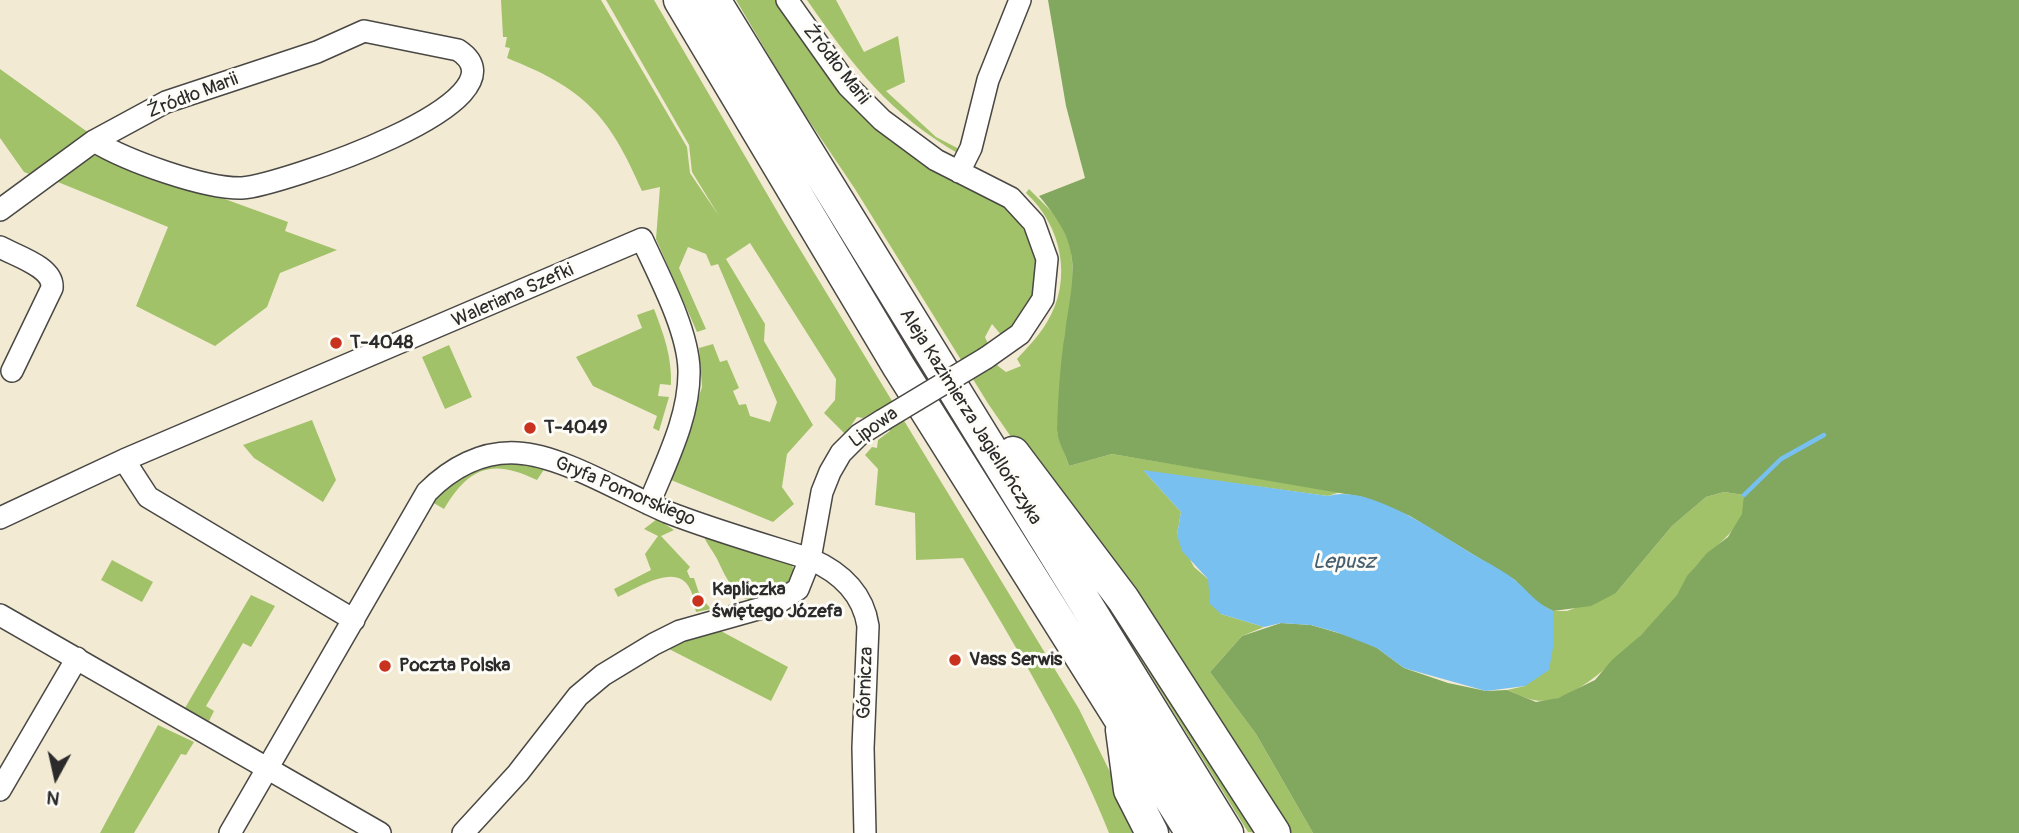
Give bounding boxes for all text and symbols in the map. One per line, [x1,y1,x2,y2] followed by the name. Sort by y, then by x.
[798,21,874,109] street label: Źródło Marii
[145,68,241,124] street label: Źródło Marii
[449,259,577,333] street label: Waleriana Szefki
[894,305,1046,529] street label: Aleja Kazimierza Jagiellończyka
[350,332,413,354] place label: T-4048
[328,335,344,351] marker: T-4048
[845,403,903,453] street label: Lipowa
[544,417,607,439] place label: T-4049
[522,420,538,436] marker: T-4049
[551,452,699,532] street label: Gryfa Pomorskiego
[1313,550,1375,576] water label: Lepusz
[712,579,842,623] place label: Kapliczka świętego Józefa
[690,593,706,609] marker: Kapliczka świętego Józefa
[853,646,879,720] street label: Górnicza
[969,649,1062,671] place label: Vass Serwis
[947,652,963,668] marker: Vass Serwis
[399,655,510,677] place label: Poczta Polska
[377,658,393,674] marker: Poczta Polska
[21,742,91,812] north arrow
[45,785,61,811] text: N

